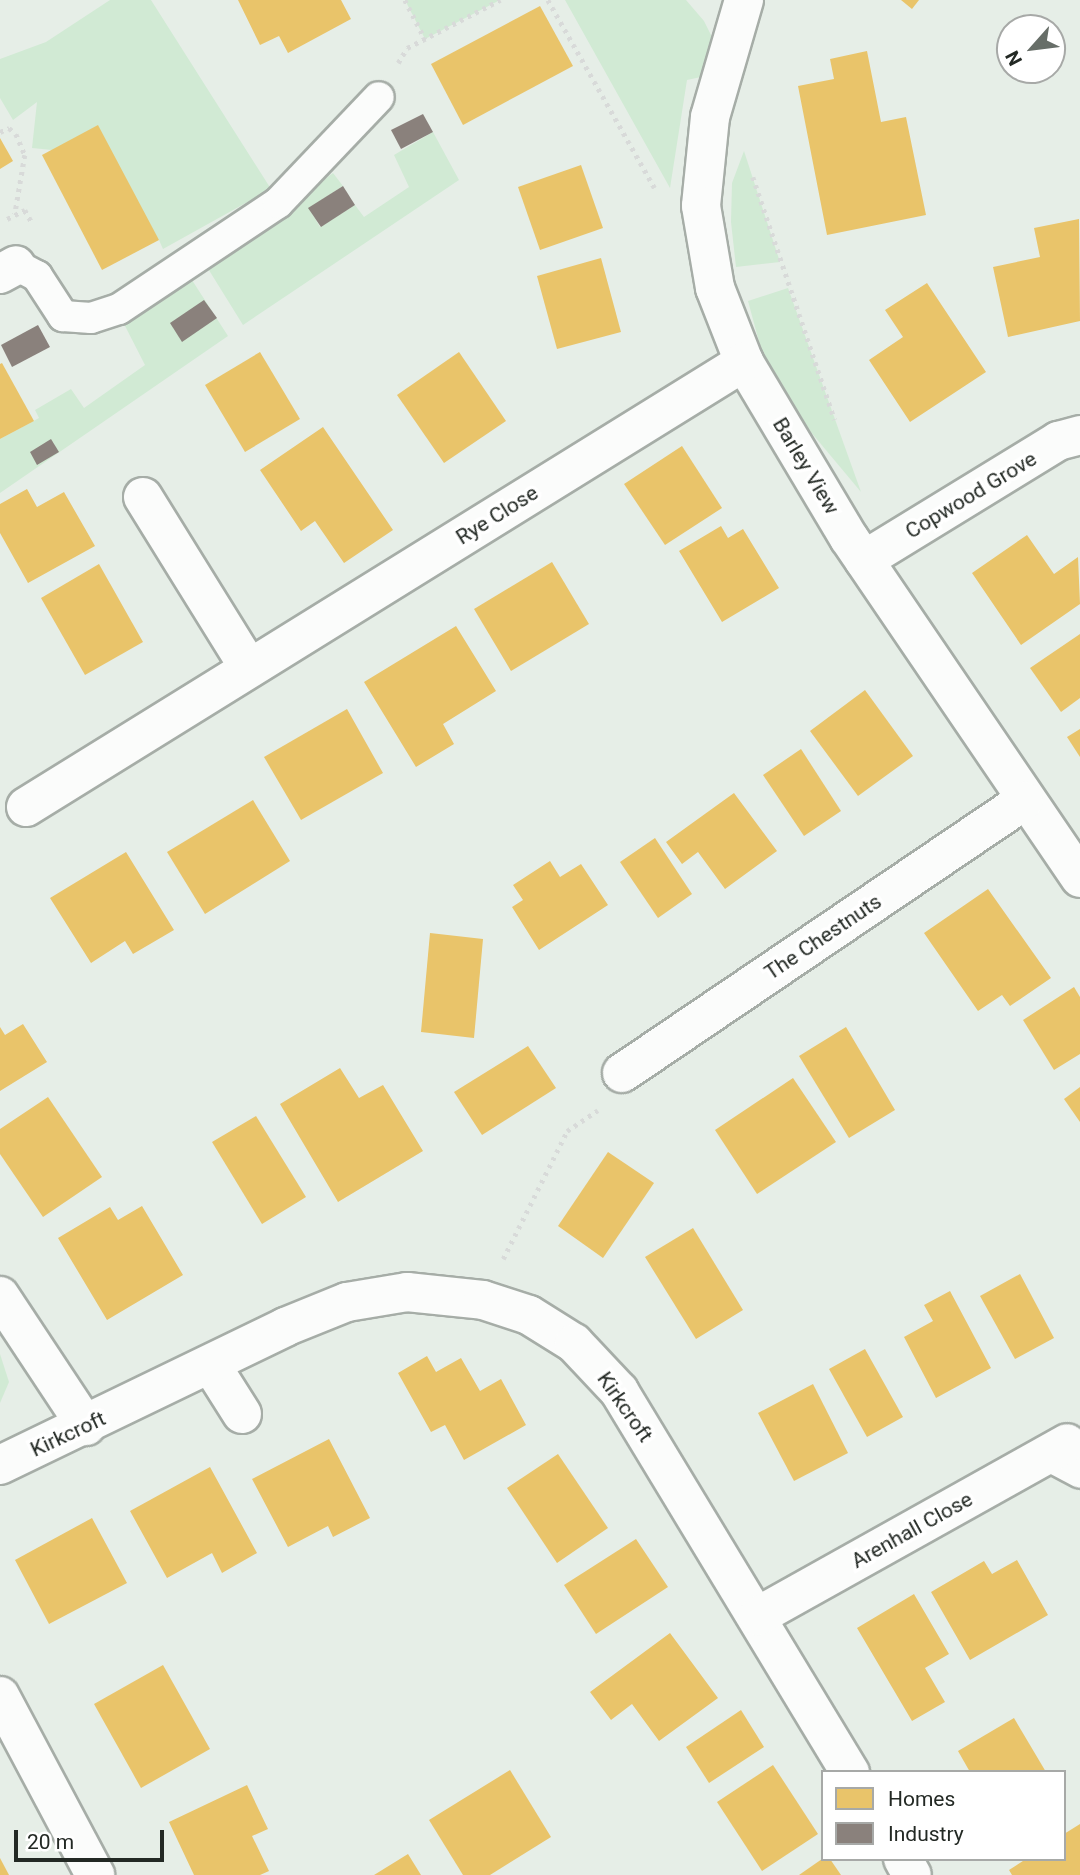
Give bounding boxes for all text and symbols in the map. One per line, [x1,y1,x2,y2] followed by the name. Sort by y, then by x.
[996,14,1066,84] north arrow
[1000,47,1027,69] text: N
[767,413,845,519] street label: Barley View
[901,446,1041,544] street label: Copwood Grove
[451,480,543,550] street label: Rye Close
[760,889,886,985] street label: The Chestnuts
[592,1367,658,1447] street label: Kirkcroft
[26,1406,110,1462] street label: Kirkcroft
[847,1486,977,1574] street label: Arenhall Close
[821,1770,1066,1861] legend
[888,1787,955,1811] text: Homes
[18,1815,168,1859] scale bar
[888,1822,964,1846] text: Industry
[27,1830,74,1854] text: 20 m

